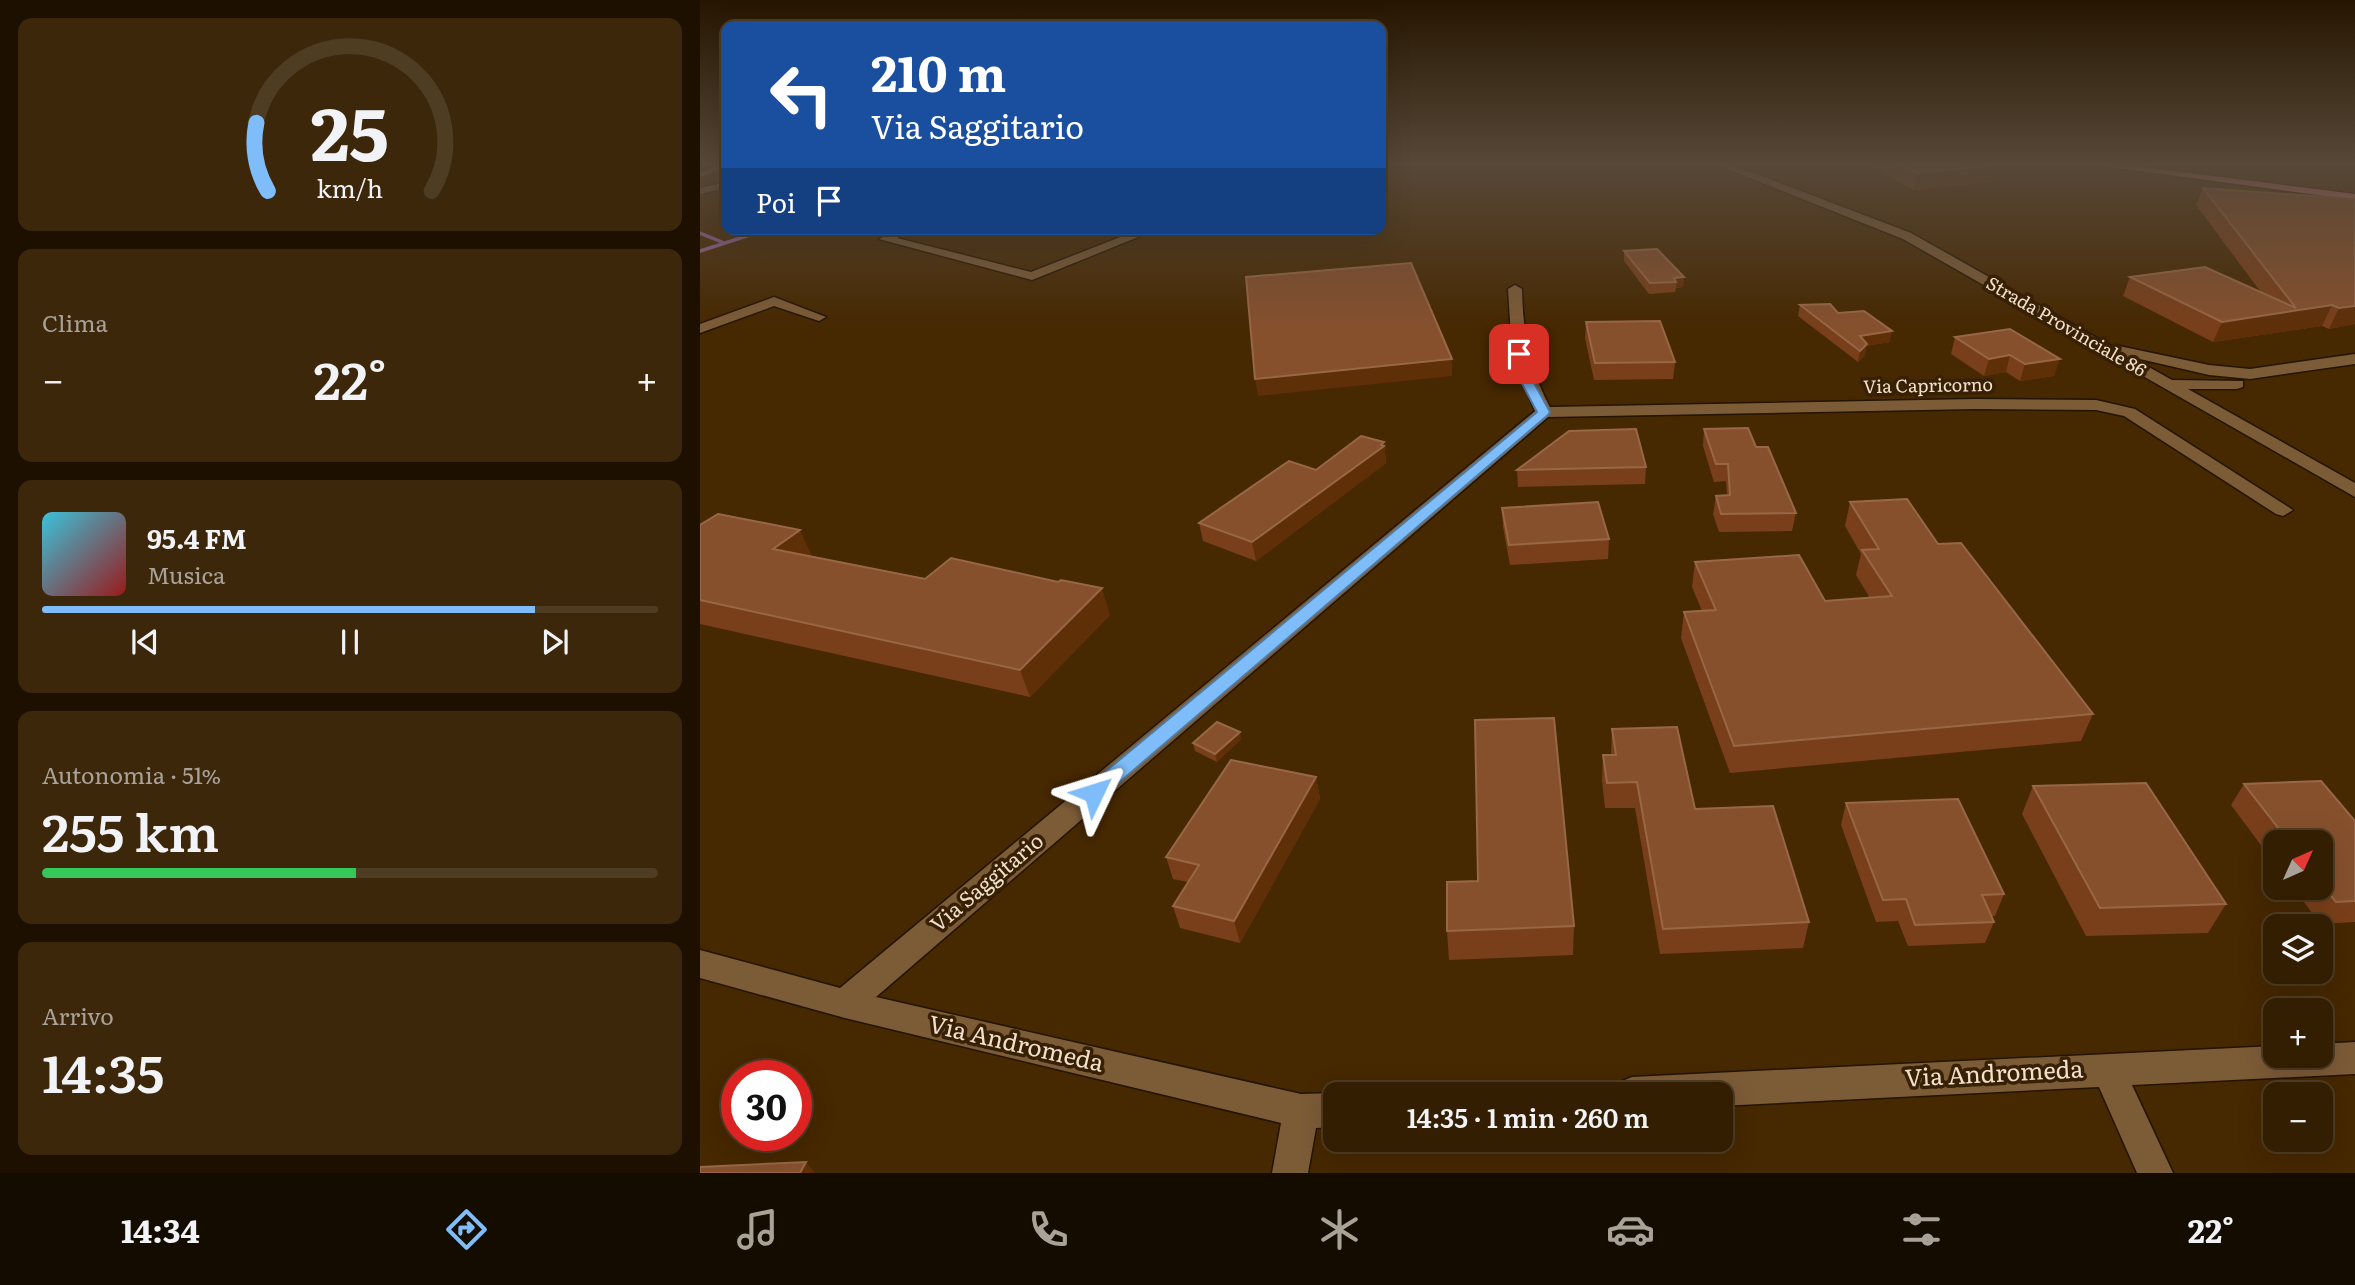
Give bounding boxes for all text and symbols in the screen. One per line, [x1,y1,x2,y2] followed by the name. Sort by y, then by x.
[871,34,1006,107] text: 210 m
[756,49,847,140] icon: left
[311,75,389,183] text: 25
[871,101,1084,149] text: Via Saggitario
[317,168,383,205] text: km/h
[756,182,796,221] text: Poi
[810,182,848,220] icon: arrive
[1982,269,2152,383] street label: Strada Provinciale 86
[42,305,108,339] text: Clima
[1489,324,1549,384] pin
[1500,335,1538,373] icon: arrive
[313,339,387,416] text: 22°
[42,349,64,406] text: −
[636,349,658,406] text: +
[1863,370,1993,399] street label: Via Capricorno
[147,518,247,557] text: 95.4 FM
[147,557,225,591] text: Musica
[126,623,164,661] icon: previous
[331,623,369,661] icon: pause
[536,623,574,661] icon: next
[1057,756,1131,830] position arrow
[42,757,221,791] text: Autonomia · 51%
[42,791,219,868] text: 255 km
[922,824,1049,938] street label: Via Saggitario
[2263,830,2333,900] north arrow
[2263,830,2333,1152] map controls
[2263,914,2333,984] button: layers
[42,998,114,1032] text: Arrivo
[2263,998,2333,1068] button: +
[926,1004,1108,1079] street label: Via Andromeda
[42,1032,164,1109] text: 14:35
[1904,1049,2084,1094] street label: Via Andromeda
[721,1060,812,1151] speed limit sign: 30
[2263,1082,2333,1152] button: −
[1407,1097,1649,1136] text: 14:35 · 1 min · 260 m
[121,1205,200,1253] text: 14:34
[442,1205,491,1254] icon: directions
[733,1205,782,1254] icon: music
[1024,1205,1073,1254] icon: phone
[1315,1205,1364,1254] icon: climate
[1606,1205,1655,1254] icon: car
[1897,1205,1946,1254] icon: filters
[2188,1205,2234,1253] text: 22°

